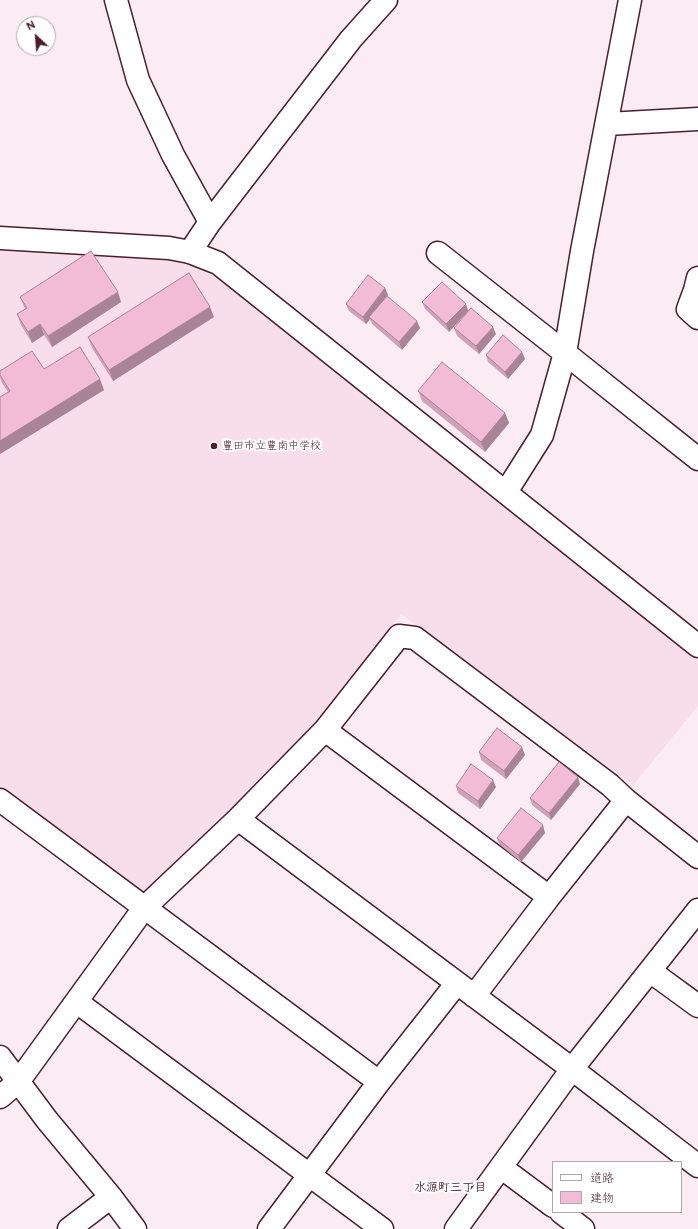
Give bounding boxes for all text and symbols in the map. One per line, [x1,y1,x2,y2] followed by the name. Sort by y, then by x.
[16,16,56,56] north arrow
[24,18,38,33] text: N
[222,439,321,453] place label: 豊田市立豊南中学校
[209,441,219,451] marker: 豊田市立豊南中学校
[552,1161,682,1213] legend
[590,1171,614,1186] text: 道路
[414,1181,486,1195] district label: 水源町三丁目
[590,1191,614,1206] text: 建物

